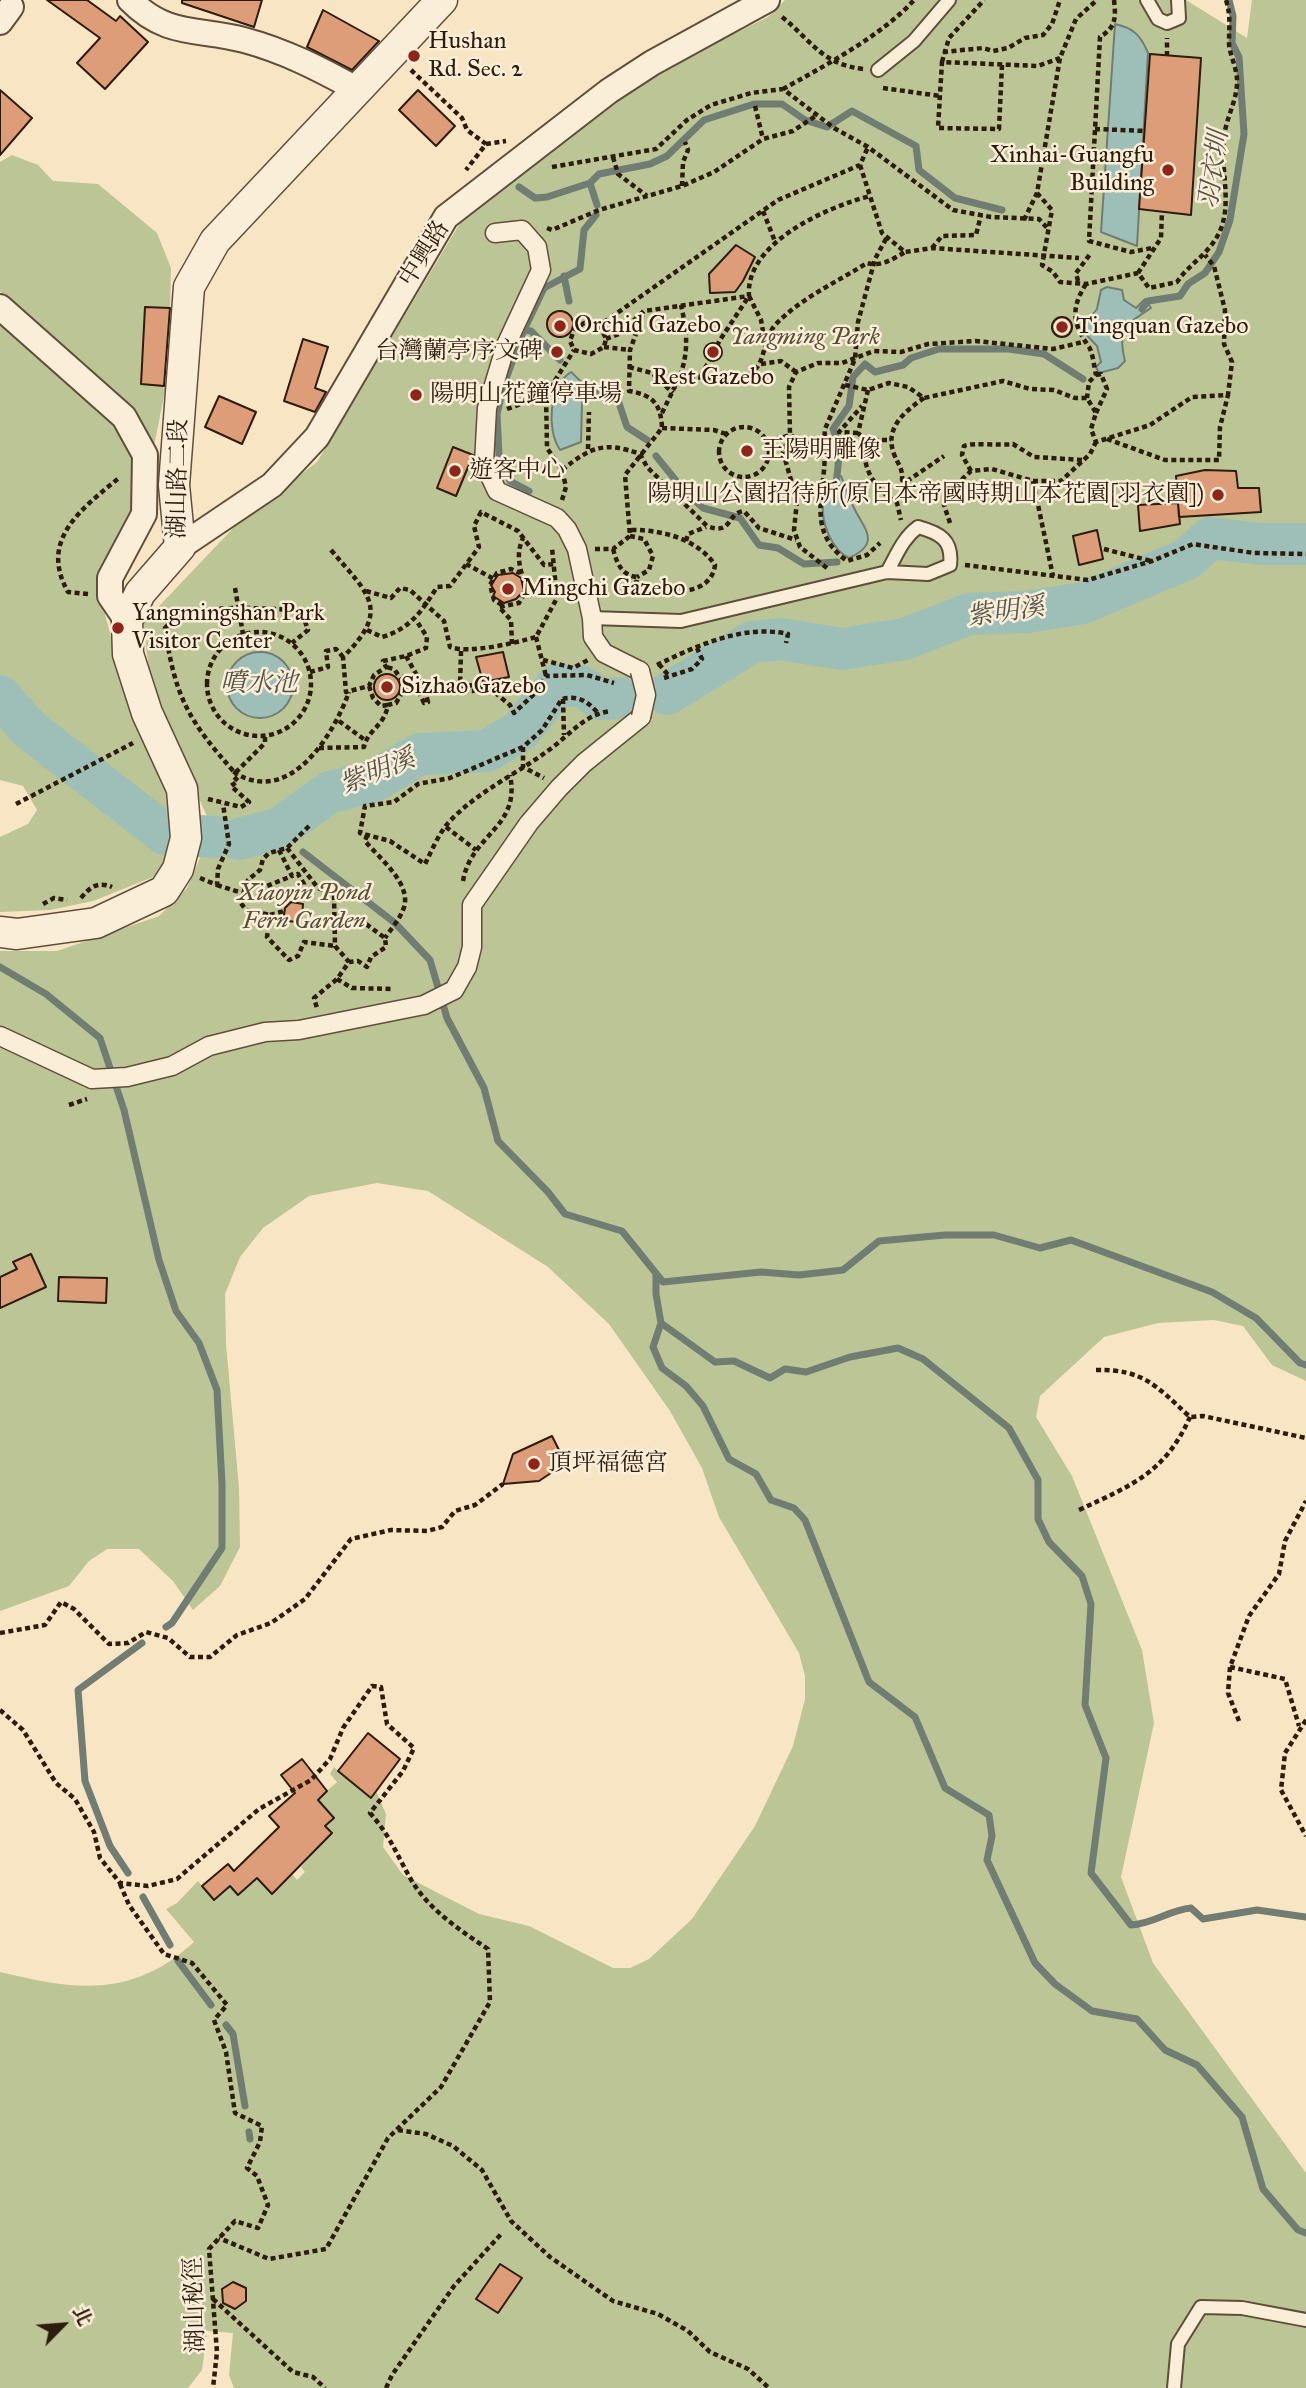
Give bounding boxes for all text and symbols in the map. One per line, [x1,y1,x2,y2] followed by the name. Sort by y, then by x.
[428,28,523,84] place label: Hushan Rd. Sec. 2
[406,48,422,64] marker: Hushan Rd. Sec. 2
[1194,129,1236,211] water label: 羽衣圳
[990,142,1154,198] place label: Xinhai-Guangfu Building
[1160,162,1176,178] marker: Xinhai-Guangfu Building
[394,216,456,292] street label: 中興路
[574,312,721,340] place label: Orchid Gazebo
[1076,313,1248,341] place label: Tingquan Gazebo
[552,318,568,334] marker: Orchid Gazebo
[1054,319,1070,335] marker: Tingquan Gazebo
[730,324,880,352] park label: Yangming Park
[375,338,543,366] place label: 台灣蘭亭序文碑
[549,344,565,360] marker: 台灣蘭亭序文碑
[705,344,721,360] marker: Rest Gazebo
[652,364,774,392] place label: Rest Gazebo
[430,381,622,409] place label: 陽明山花鐘停車場
[408,387,424,403] marker: 陽明山花鐘停車場
[164,419,194,539] street label: 湖山路二段
[761,437,881,465] place label: 王陽明雕像
[739,443,755,459] marker: 王陽明雕像
[469,457,565,485] place label: 遊客中心
[447,463,463,479] marker: 遊客中心
[647,481,1204,509] place label: 陽明山公園招待所(原日本帝國時期山本花園[羽衣園])
[1210,487,1226,503] marker: 陽明山公園招待所(原日本帝國時期山本花園[羽衣園])
[522,575,685,603] place label: Mingchi Gazebo
[500,581,516,597] marker: Mingchi Gazebo
[965,592,1047,634] water label: 紫明溪
[132,600,325,656] place label: Yangmingshan Park Visitor Center
[110,620,126,636] marker: Yangmingshan Park Visitor Center
[220,669,298,701] water label: 噴水池
[401,673,546,701] place label: Sizhao Gazebo
[379,679,395,695] marker: Sizhao Gazebo
[336,744,420,802] water label: 紫明溪
[237,880,371,936] park label: Xiaoyin Pond Fern Garden
[548,1450,668,1478] place label: 頂坪福德宮
[526,1456,542,1472] marker: 頂坪福德宮
[180,2257,212,2353] street label: 湖山秘徑
[28,2290,98,2360] north arrow
[68,2302,97,2329] text: 北

